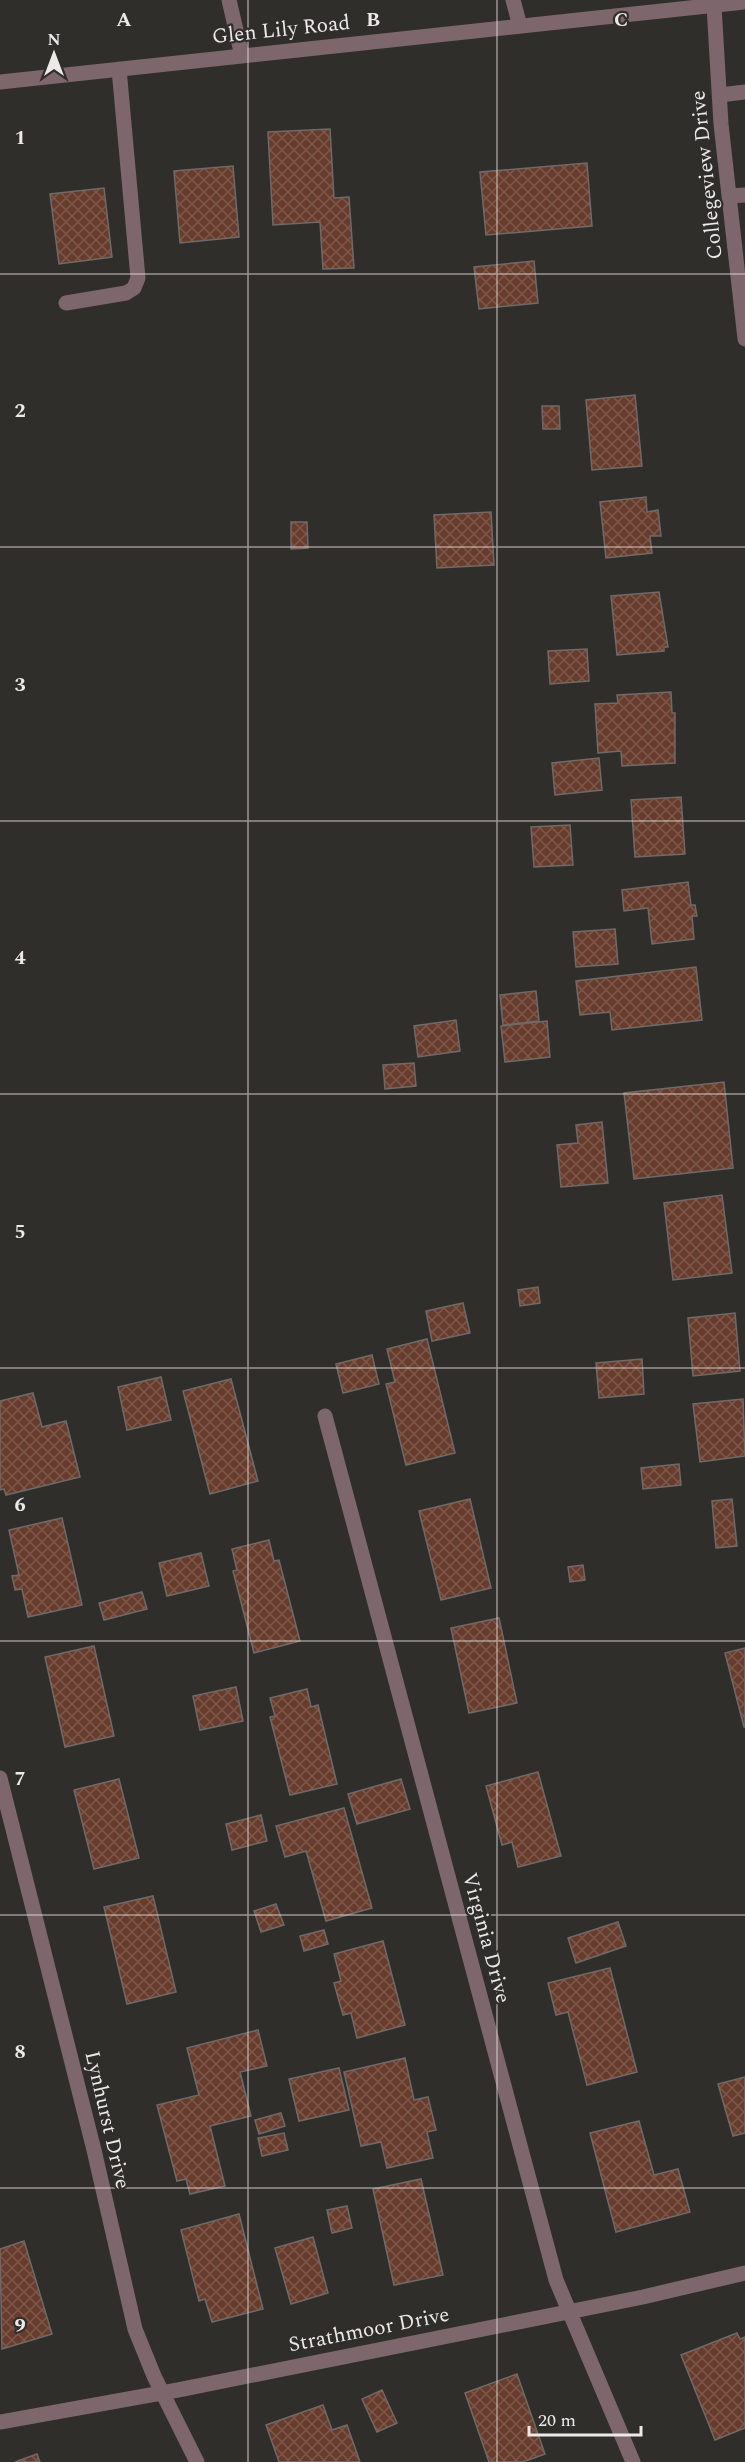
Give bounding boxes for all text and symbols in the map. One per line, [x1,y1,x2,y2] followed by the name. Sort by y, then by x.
[116,5,132,35] text: A
[366,5,380,35] text: B
[614,5,628,35] text: C
[210,7,352,53] street label: Glen Lily Road
[24,24,84,84] north arrow
[47,28,61,52] text: N
[682,89,732,261] street label: Collegeview Drive
[14,123,26,153] text: 1
[14,396,26,426] text: 2
[14,670,26,700] text: 3
[14,943,26,973] text: 4
[14,1217,26,1247] text: 5
[14,1490,26,1520] text: 6
[14,1764,26,1794] text: 7
[453,1869,519,2007] street label: Virginia Drive
[14,2037,26,2067] text: 8
[76,2048,138,2192] street label: Lynhurst Drive
[286,2299,452,2361] street label: Strathmoor Drive
[14,2311,26,2341] text: 9
[529,2399,642,2437] scale bar
[538,2407,576,2434] text: 20 m

